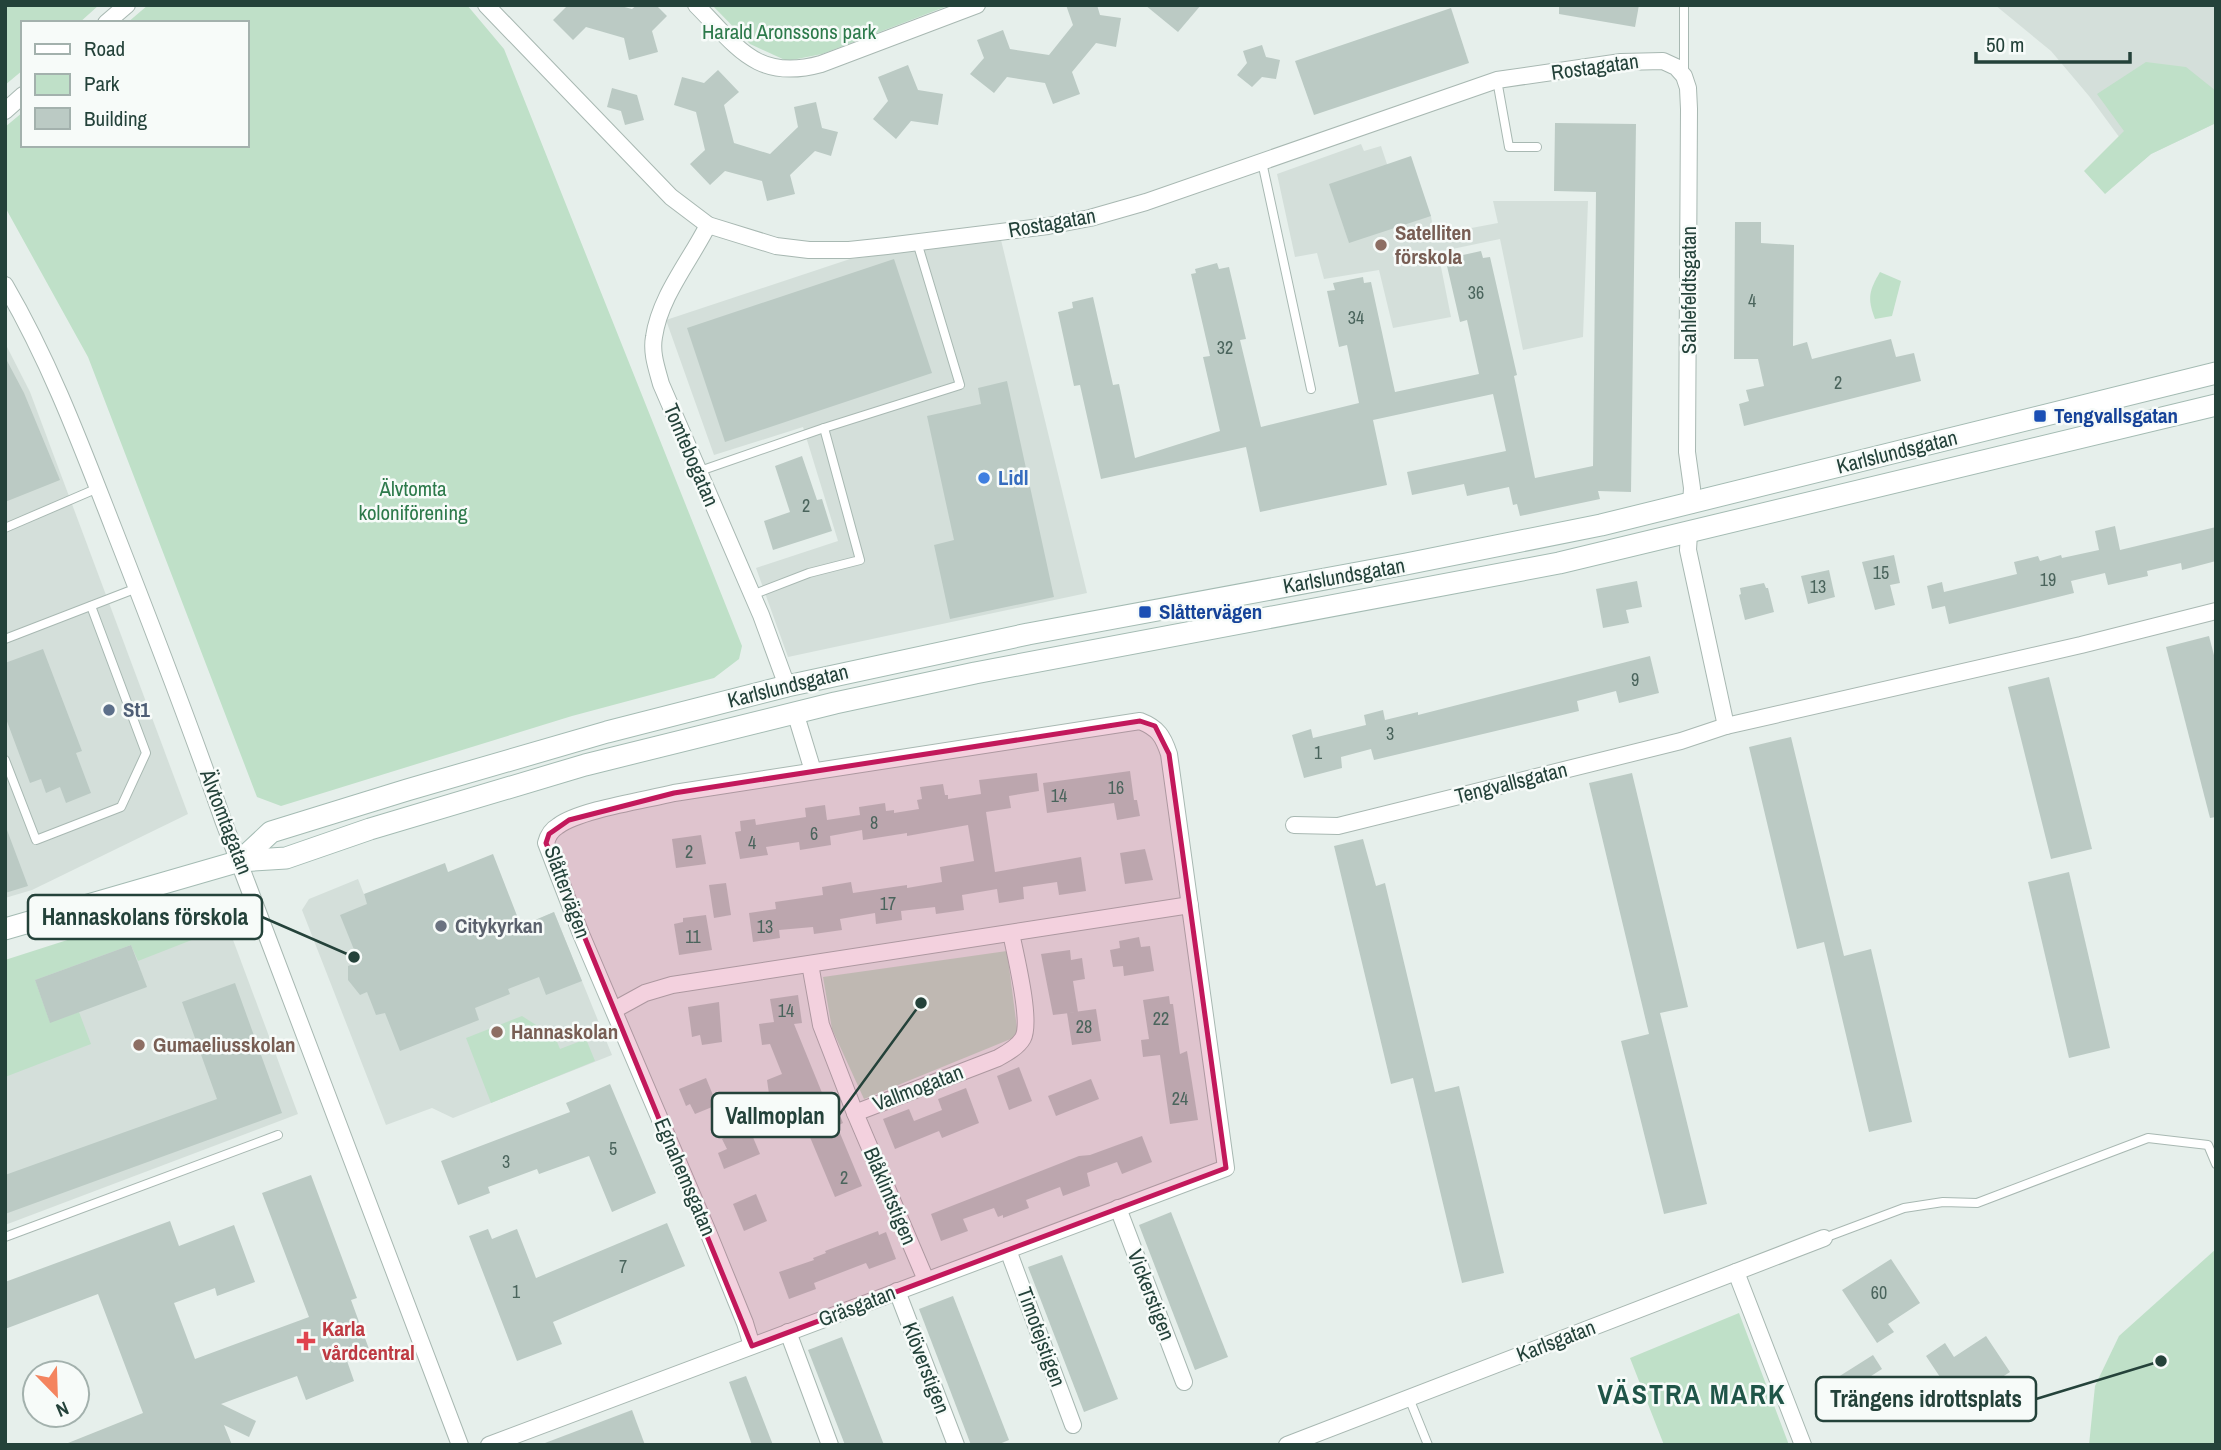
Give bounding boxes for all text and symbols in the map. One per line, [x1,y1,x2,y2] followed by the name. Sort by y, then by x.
[702,17,876,46] park label: Harald Aronssons park
[21,21,248,147] legend
[1976,21,2130,65] scale bar
[1986,30,2024,59] text: 50 m
[84,34,125,63] text: Road
[1549,46,1641,87] street label: Rostagatan
[84,69,120,98] text: Park
[84,104,148,133] text: Building
[1006,201,1098,244] street label: Rostagatan
[1395,218,1472,271] place label: Satelliten förskola
[1674,226,1703,354] street label: Sahlefeldtsgatan
[1373,237,1389,253] marker: Satelliten förskola
[1468,280,1484,305] house number: 36
[1748,288,1756,313] house number: 4
[1348,305,1364,330] house number: 34
[1217,335,1233,360] house number: 32
[1834,370,1842,395] house number: 2
[657,399,726,511] street label: Tomtebogatan
[2054,401,2178,430] place label: Tengvallsgatan
[2032,408,2048,424] marker: Tengvallsgatan
[1833,423,1960,481] street label: Karlslundsgatan
[998,463,1029,492] place label: Lidl
[976,470,992,486] marker: Lidl
[358,474,468,527] park label: Älvtomta koloniförening
[802,493,810,518] house number: 2
[1281,551,1407,601] street label: Karlslundsgatan
[1873,560,1889,585] house number: 15
[2040,567,2056,592] house number: 19
[1810,574,1826,599] house number: 13
[1159,597,1262,626] place label: Slåttervägen
[1137,604,1153,620] marker: Slåttervägen
[724,657,851,715] street label: Karlslundsgatan
[1631,667,1639,692] house number: 9
[123,695,150,724] place label: St1
[101,702,117,718] marker: St1
[1386,721,1394,746] house number: 3
[1314,740,1323,765] house number: 1
[1452,755,1570,810] street label: Tengvallsgatan
[193,764,260,878] street label: Älvtomtagatan
[1108,775,1124,800] house number: 16
[1051,783,1067,808] house number: 14
[870,810,878,835] house number: 8
[810,821,818,846] house number: 6
[748,830,756,855] house number: 4
[685,839,693,864] house number: 2
[537,841,598,942] street label: Slåttervägen
[880,891,896,916] house number: 17
[28,895,262,939] callout: Hannaskolans förskola
[42,901,249,932] text: Hannaskolans förskola
[455,911,543,940] place label: Citykyrkan
[757,914,773,939] house number: 13
[433,918,449,934] marker: Citykyrkan
[685,924,701,949] house number: 11
[778,998,794,1023] house number: 14
[1153,1006,1169,1031] house number: 22
[1076,1014,1092,1039] house number: 28
[511,1017,618,1046] place label: Hannaskolan
[489,1024,505,1040] marker: Hannaskolan
[153,1030,296,1059] place label: Gumaeliusskolan
[131,1037,147,1053] marker: Gumaeliusskolan
[869,1057,967,1118] street label: Vallmogatan
[1172,1086,1188,1111] house number: 24
[712,1093,839,1137] callout: Vallmoplan
[725,1100,825,1131] text: Vallmoplan
[648,1113,723,1240] street label: Egnahemsgatan
[609,1136,617,1161] house number: 5
[857,1143,924,1249] street label: Blåklintstigen
[502,1149,510,1174] house number: 3
[840,1165,848,1190] house number: 2
[1121,1245,1182,1345] street label: Vickerstigen
[619,1254,627,1279] house number: 7
[814,1278,900,1333] street label: Gräsgatan
[512,1279,521,1304] house number: 1
[1871,1280,1887,1305] house number: 60
[1010,1283,1073,1391] street label: Timotejstigen
[1512,1312,1599,1369] street label: Karlsgatan
[322,1314,415,1367] place label: Karla vårdcentral
[896,1318,957,1418] street label: Klöverstigen
[296,1331,316,1351] marker: Karla vårdcentral
[21,1359,91,1429] north arrow
[1597,1375,1787,1413] district label: VÄSTRA MARK
[1816,1377,2036,1421] callout: Trängens idrottsplats
[1830,1383,2022,1414] text: Trängens idrottsplats
[52,1395,73,1424] text: N

